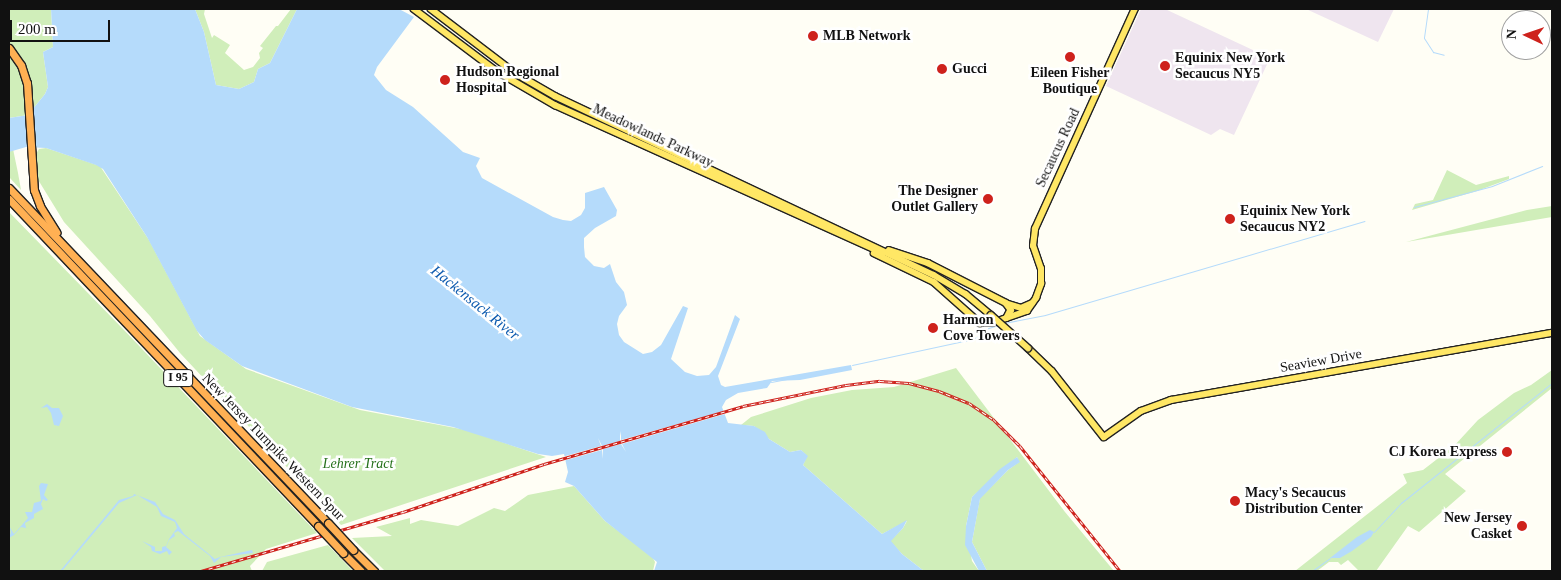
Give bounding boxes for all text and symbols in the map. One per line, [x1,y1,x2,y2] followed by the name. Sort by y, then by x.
[12,10,112,42] scale bar
[1501,10,1551,60] north arrow
[18,21,56,37] text: 200 m
[823,28,910,44] place label: MLB Network
[1504,29,1519,40] text: N
[807,30,819,42] marker: MLB Network
[1175,50,1285,82] place label: Equinix New York Secaucus NY5
[1064,51,1076,63] marker: Eileen Fisher Boutique
[1159,60,1171,72] marker: Equinix New York Secaucus NY5
[952,61,987,77] place label: Gucci
[936,63,948,75] marker: Gucci
[456,64,559,96] place label: Hudson Regional Hospital
[1031,65,1109,98] place label: Eileen Fisher Boutique
[438,73,452,87] marker: Hudson Regional Hospital
[590,101,716,171] street label: Meadowlands Parkway
[1032,106,1084,190] street label: Secaucus Road
[891,183,978,216] place label: The Designer Outlet Gallery
[982,193,994,205] marker: The Designer Outlet Gallery
[1240,203,1350,236] place label: Equinix New York Secaucus NY2
[1224,213,1236,225] marker: Equinix New York Secaucus NY2
[427,262,523,344] water label: Hackensack River
[943,312,1020,344] place label: Harmon Cove Towers
[927,322,939,334] marker: Harmon Cove Towers
[1279,346,1363,376] street label: Seaview Drive
[163,368,193,388] road number: I 95
[198,370,348,524] street label: New Jersey Turnpike Western Spur
[1389,444,1497,460] place label: CJ Korea Express
[1501,446,1513,458] marker: CJ Korea Express
[323,456,393,472] park label: Lehrer Tract
[1245,485,1363,518] place label: Macy's Secaucus Distribution Center
[1229,495,1241,507] marker: Macy's Secaucus Distribution Center
[1444,510,1512,542] place label: New Jersey Casket
[1516,520,1528,532] marker: New Jersey Casket

